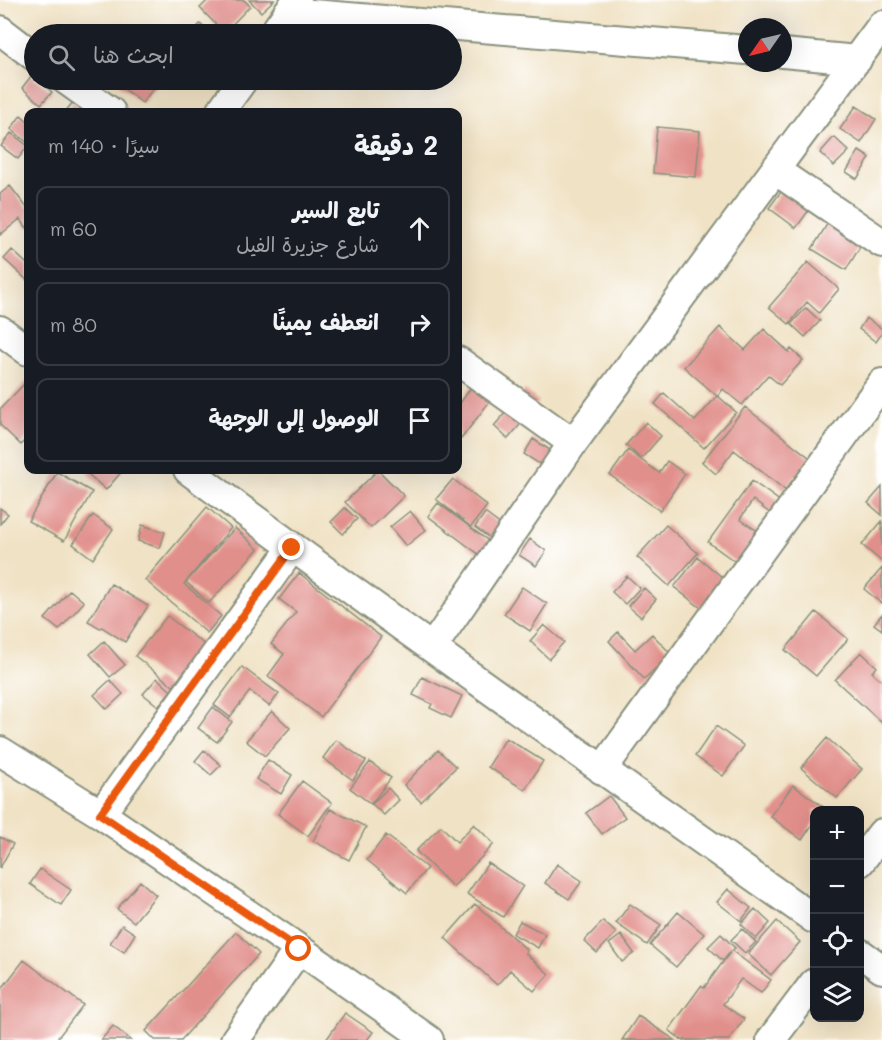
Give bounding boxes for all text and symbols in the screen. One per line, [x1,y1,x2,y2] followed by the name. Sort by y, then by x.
[738,18,792,72] north arrow
[24,24,462,90] search box
[93,40,174,69] text: ابحث هنا
[45,41,78,74] icon: search
[354,128,438,162] text: 2 دقيقة
[48,132,160,158] text: سيرًا · 140 m
[293,195,379,224] text: تابع السير
[403,212,436,245] icon: ahead
[50,215,97,241] text: 60 m
[236,231,379,257] text: شارع جزيرة الفيل
[273,307,379,336] text: انعطف يمينًا
[403,308,436,341] icon: right
[50,311,97,337] text: 80 m
[208,403,379,432] text: الوصول إلى الوجهة
[403,404,436,437] icon: arrive
[278,534,304,560] route end
[810,806,864,1022] map controls
[810,806,864,860] button: +
[810,860,864,914] button: −
[810,914,864,968] button: locate
[285,935,311,961] route start
[810,968,864,1022] button: layers

